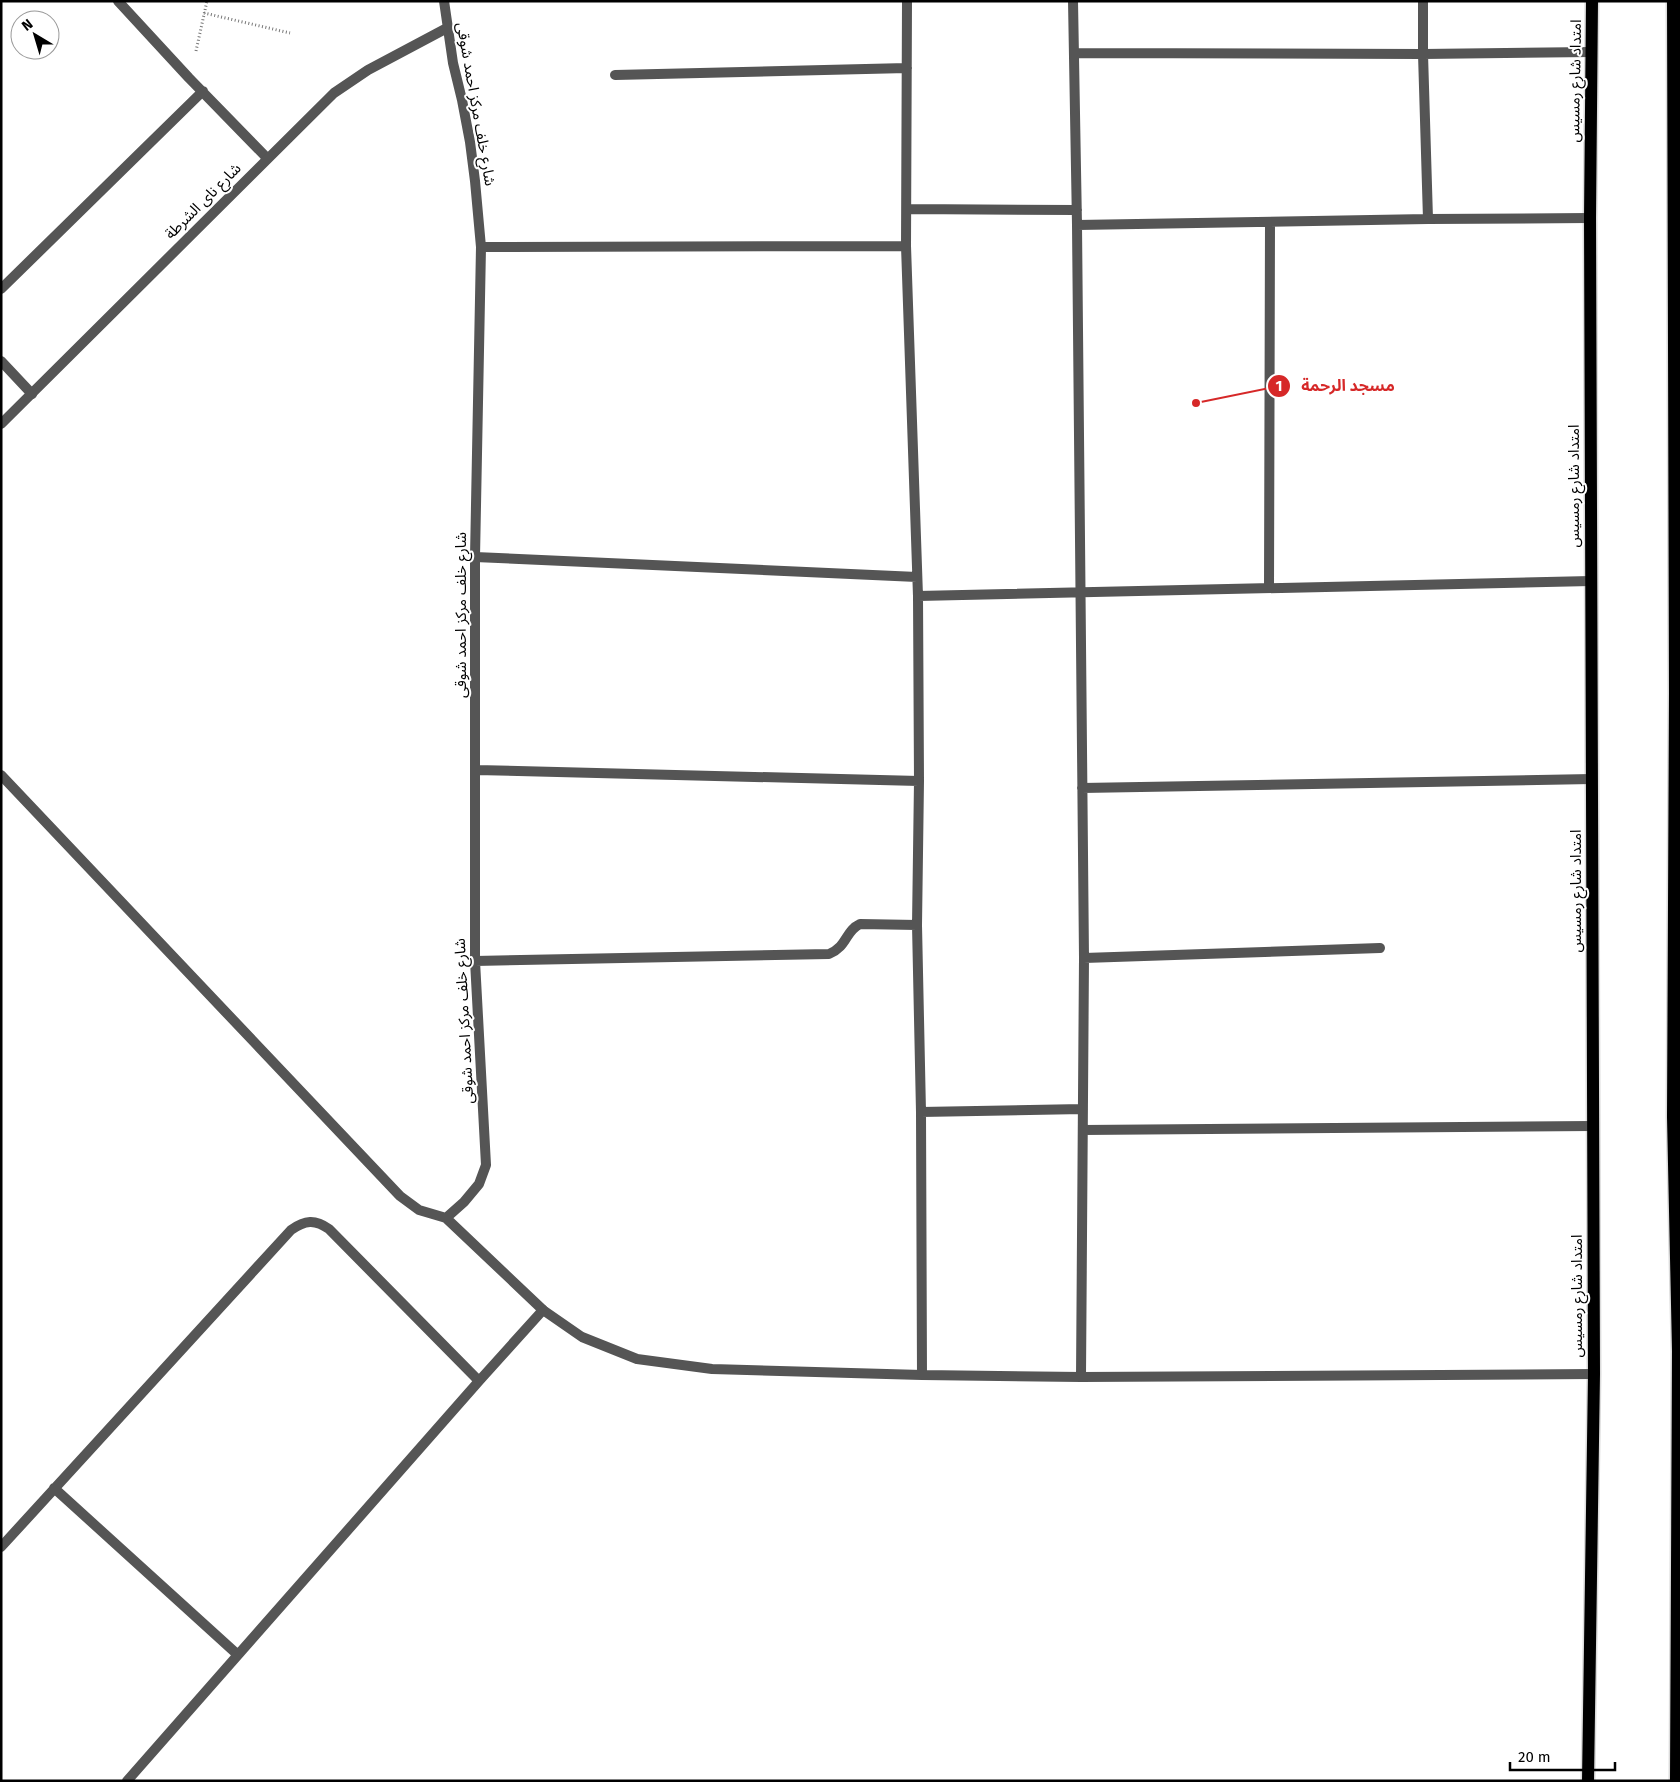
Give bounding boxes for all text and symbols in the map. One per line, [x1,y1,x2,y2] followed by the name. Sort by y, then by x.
[10,10,60,60] north arrow
[18,16,36,35] text: N
[1565,19,1588,143] street label: امتداد شارع رمسيس
[450,21,499,188] street label: شارع خلف مركز احمد شوقى
[161,159,247,245] street label: شارع ناى الشرطة
[1267,370,1405,401] callout: مسجد الرحمة
[1301,376,1395,395] text: مسجد الرحمة
[1276,377,1282,395] text: 1
[1565,424,1586,548] street label: امتداد شارع رمسيس
[452,532,473,698] street label: شارع خلف مركز احمد شوقى
[1567,829,1588,953] street label: امتداد شارع رمسيس
[451,937,480,1104] street label: شارع خلف مركز احمد شوقى
[1568,1234,1589,1358] street label: امتداد شارع رمسيس
[1510,1740,1615,1772] scale bar
[1518,1748,1551,1766] text: 20 m

